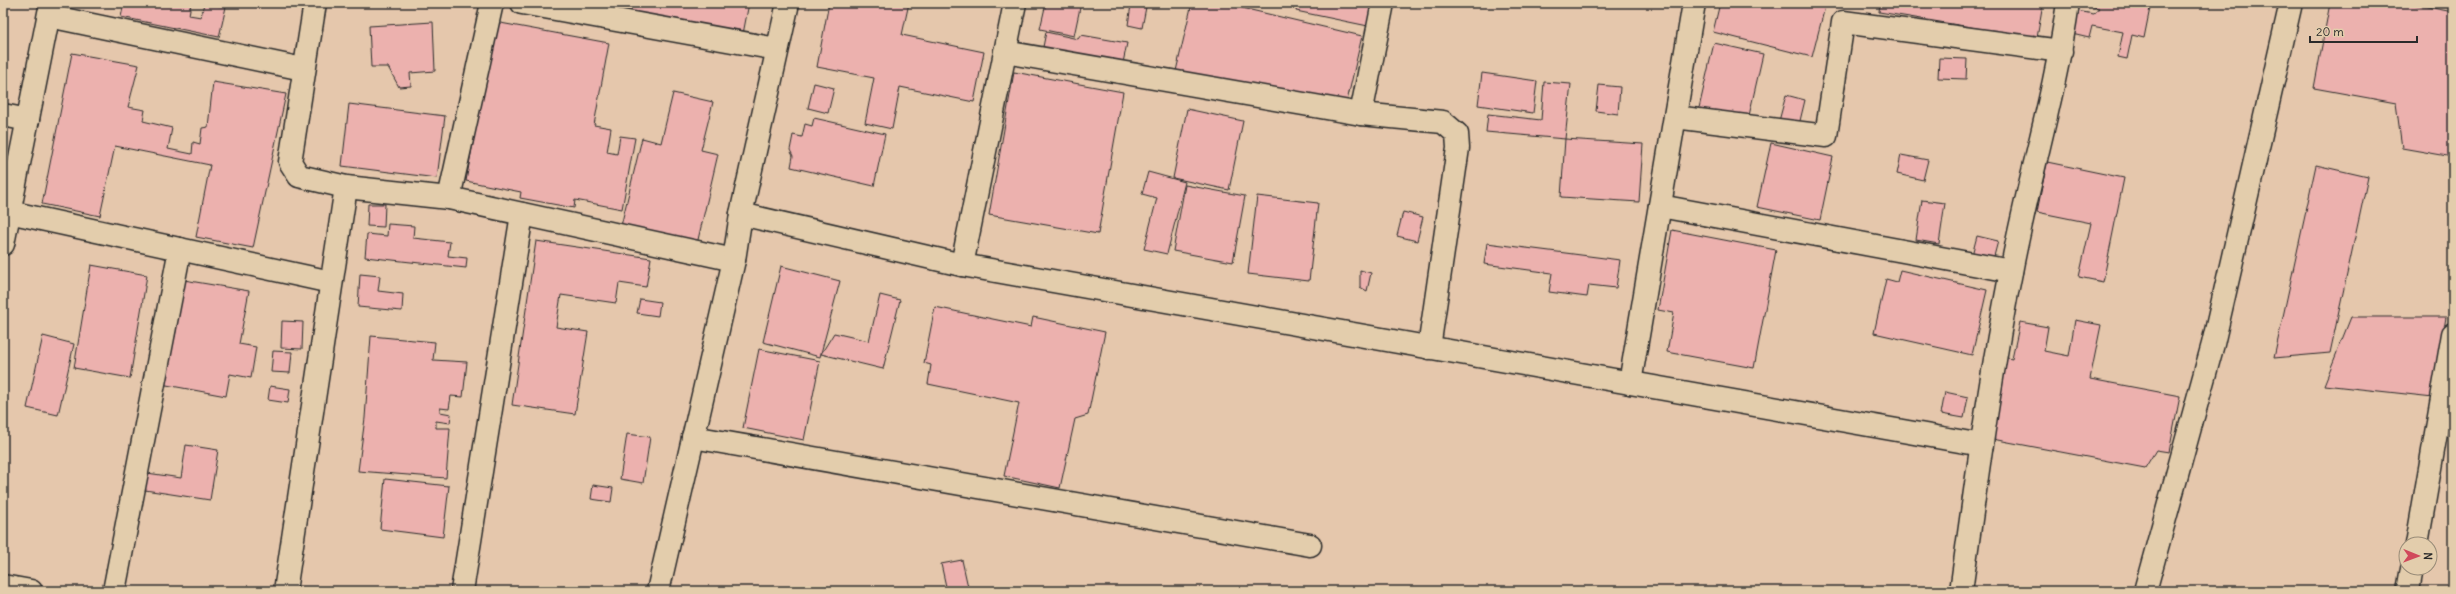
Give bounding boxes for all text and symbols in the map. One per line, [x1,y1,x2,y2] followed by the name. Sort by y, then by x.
[2310,18,2417,44] scale bar
[2316,24,2344,39] text: 20 m
[2398,536,2438,576] north arrow
[2421,552,2435,560] text: N

